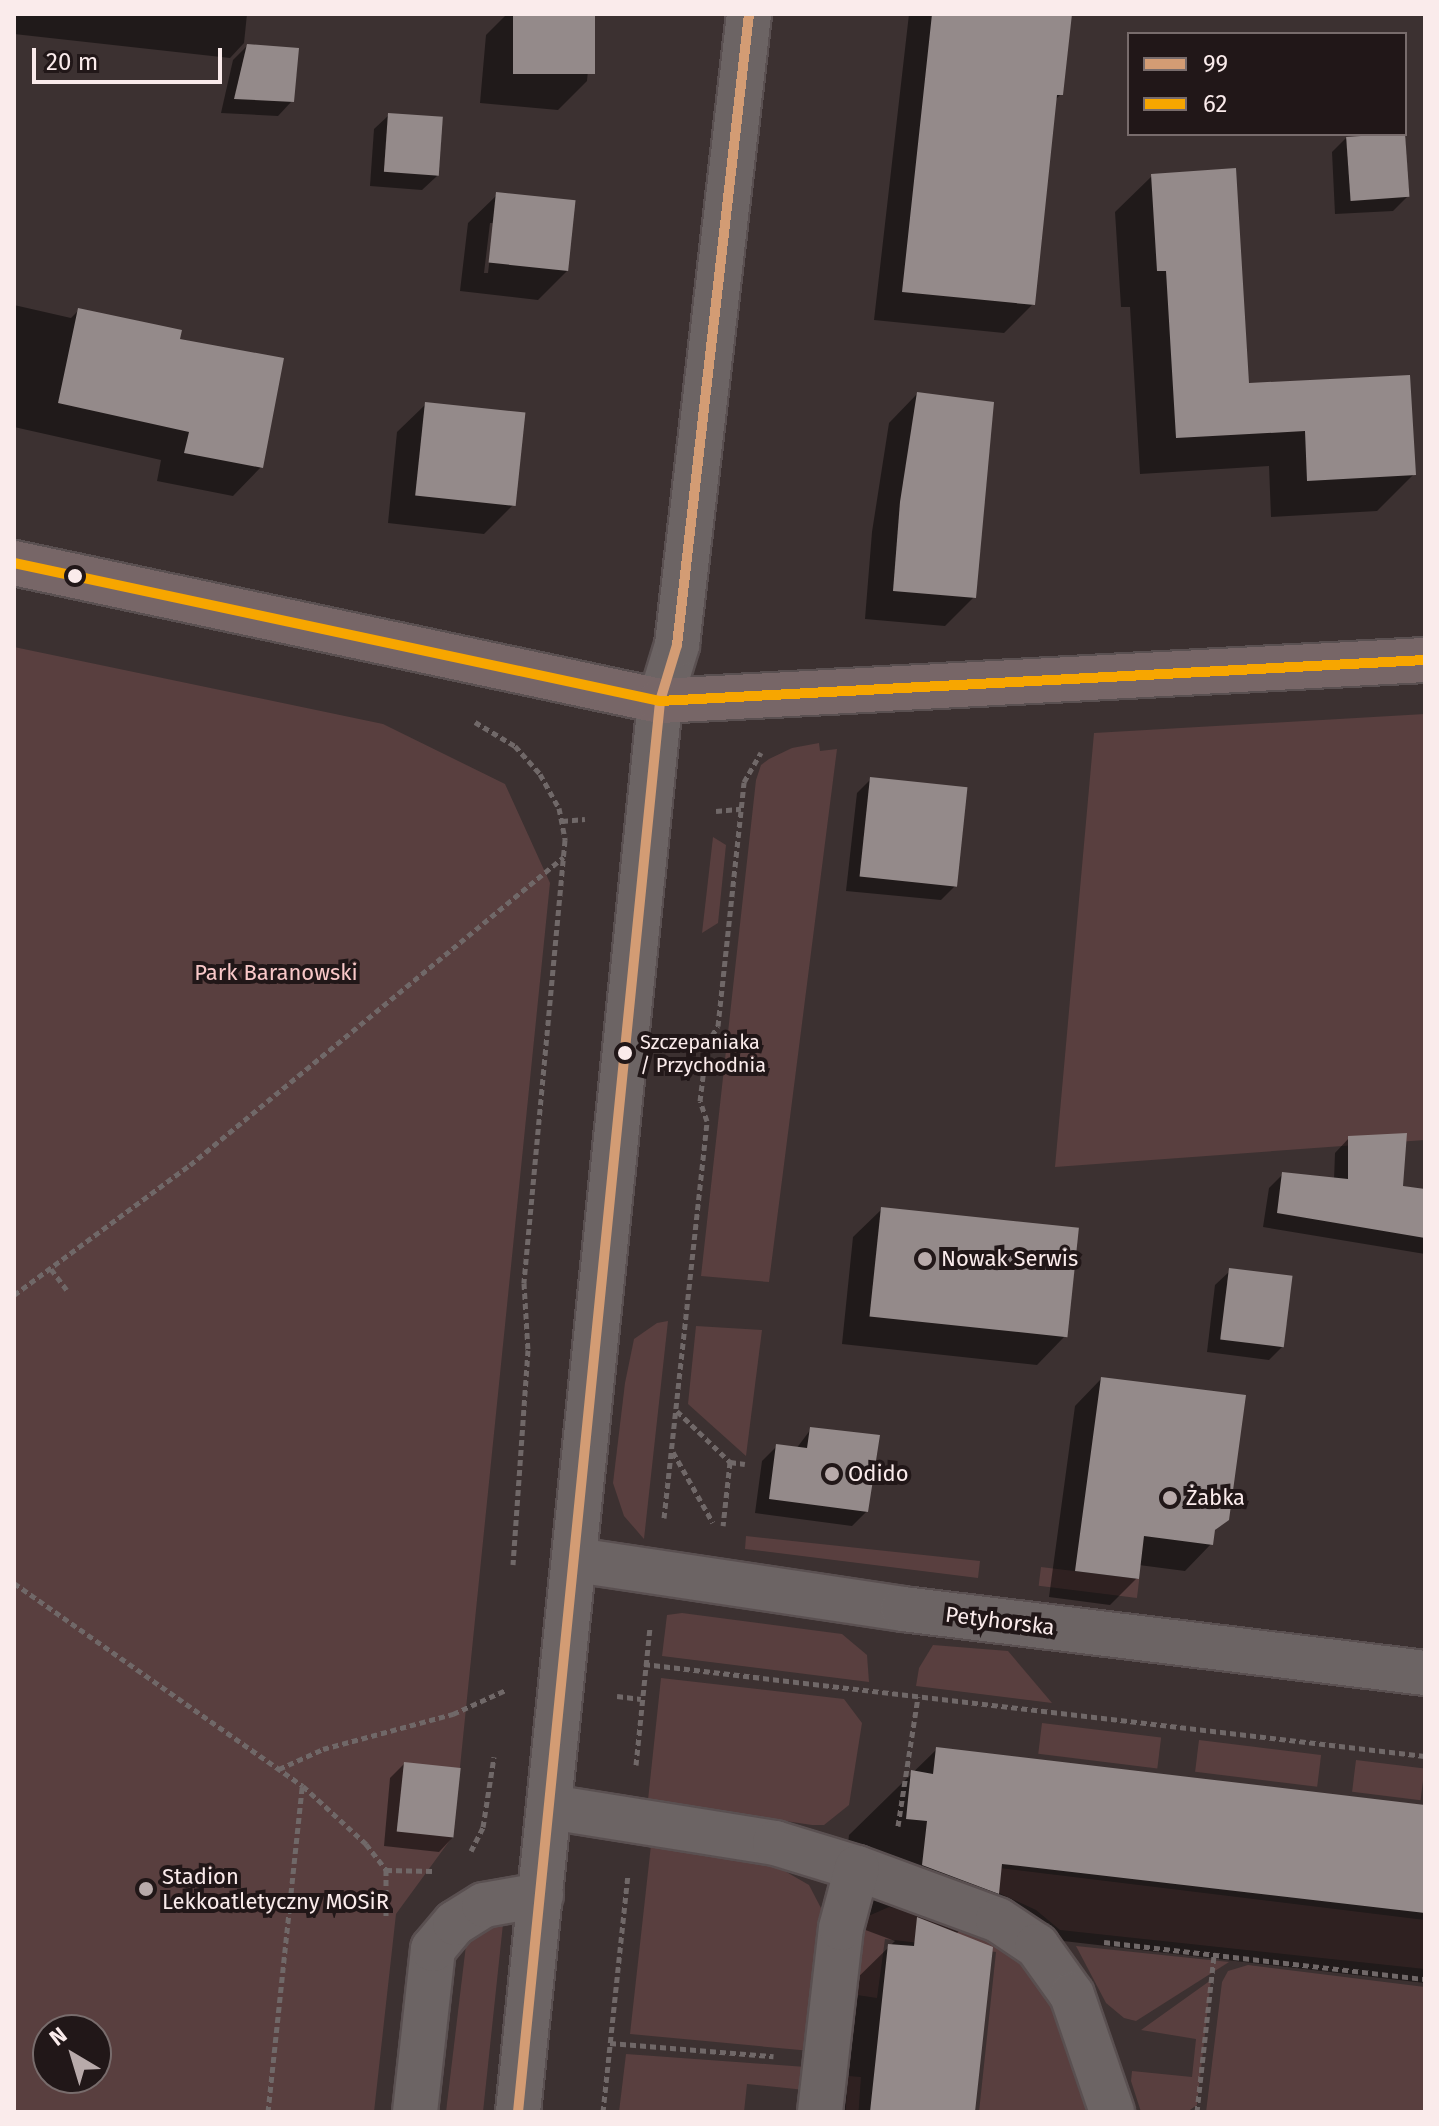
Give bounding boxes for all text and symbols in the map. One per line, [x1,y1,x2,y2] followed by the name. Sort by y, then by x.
[36,32,226,82] scale bar
[1127,32,1407,136] legend
[46,48,98,76] text: 20 m
[1203,50,1228,78] text: 99
[1203,90,1227,118] text: 62
[67,568,83,584] unlabelled marker
[194,960,358,986] park label: Park Baranowski
[640,1030,766,1077] place label: Szczepaniaka / Przychodnia
[617,1045,633,1061] marker: Szczepaniaka / Przychodnia
[941,1246,1078,1272] place label: Nowak Serwis
[916,1250,934,1268] marker: Nowak Serwis
[848,1461,909,1487] place label: Odido
[823,1465,841,1483] marker: Odido
[1186,1485,1245,1511] place label: Żabka
[1161,1489,1179,1507] marker: Żabka
[944,1601,1056,1641] street label: Petyhorska
[162,1863,389,1914] place label: Stadion Lekkoatletyczny MOSiR
[137,1880,155,1898] marker: Stadion Lekkoatletyczny MOSiR
[32,2014,112,2094] north arrow
[44,2021,72,2051] text: N

